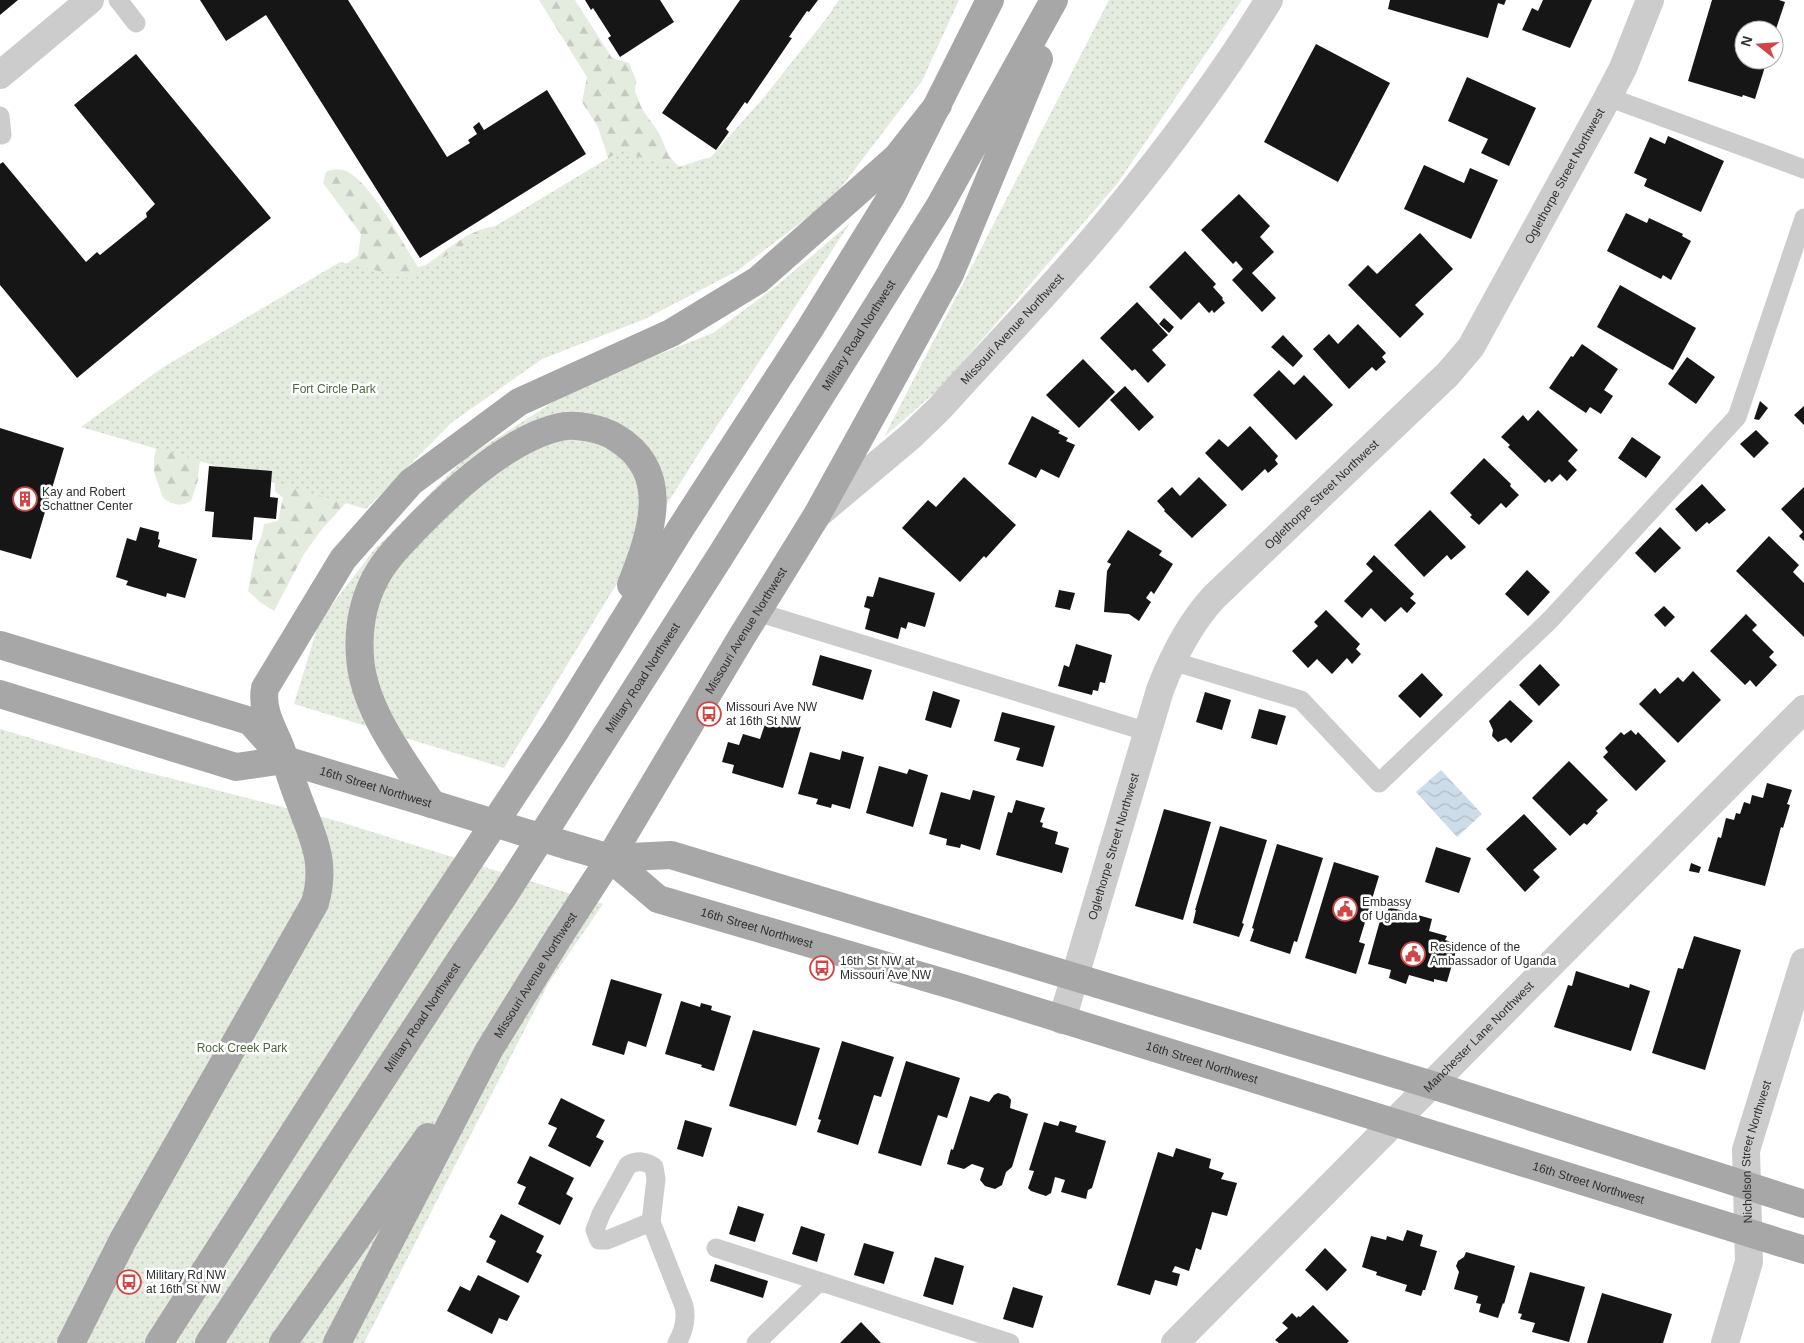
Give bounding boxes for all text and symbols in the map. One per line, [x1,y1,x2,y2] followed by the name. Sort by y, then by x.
[1734,20,1784,70] north arrow
[1737,34,1756,48] text: N
[1522,105,1608,246] street label: Oglethorpe Street Northwest
[958,270,1067,387] street label: Missouri Avenue Northwest
[819,277,899,393] street label: Military Road Northwest
[292,382,377,396] park label: Fort Circle Park
[1262,436,1382,552] street label: Oglethorpe Street Northwest
[42,485,133,513] place label: Kay and Robert Schattner Center
[12,486,38,512] building icon: Kay and Robert Schattner Center
[702,564,790,696] street label: Missouri Avenue Northwest
[602,620,683,735] street label: Military Road Northwest
[726,700,818,728] place label: Missouri Ave NW at 16th St NW
[696,701,722,727] bus stop icon: Missouri Ave NW at 16th St NW
[318,764,434,811] street label: 16th Street Northwest
[1085,771,1142,922] street label: Oglethorpe Street Northwest
[1362,895,1418,923] place label: Embassy of Uganda
[1332,896,1358,922] public building icon: Embassy of Uganda
[699,905,815,951] street label: 16th Street Northwest
[491,909,580,1041] street label: Missouri Avenue Northwest
[1430,940,1556,968] place label: Residence of the Ambassador of Uganda
[1400,941,1426,967] public building icon: Residence of the Ambassador of Uganda
[840,954,932,982] place label: 16th St NW at Missouri Ave NW
[809,955,835,981] bus stop icon: 16th St NW at Missouri Ave NW
[381,960,463,1075] street label: Military Road Northwest
[1421,978,1537,1095] street label: Manchester Lane Northwest
[1144,1039,1260,1087] street label: 16th Street Northwest
[197,1041,288,1055] park label: Rock Creek Park
[1739,1078,1774,1223] street label: Nicholson Street Northwest
[1531,1159,1647,1207] street label: 16th Street Northwest
[146,1268,227,1296] place label: Military Rd NW at 16th St NW
[116,1269,142,1295] bus stop icon: Military Rd NW at 16th St NW

